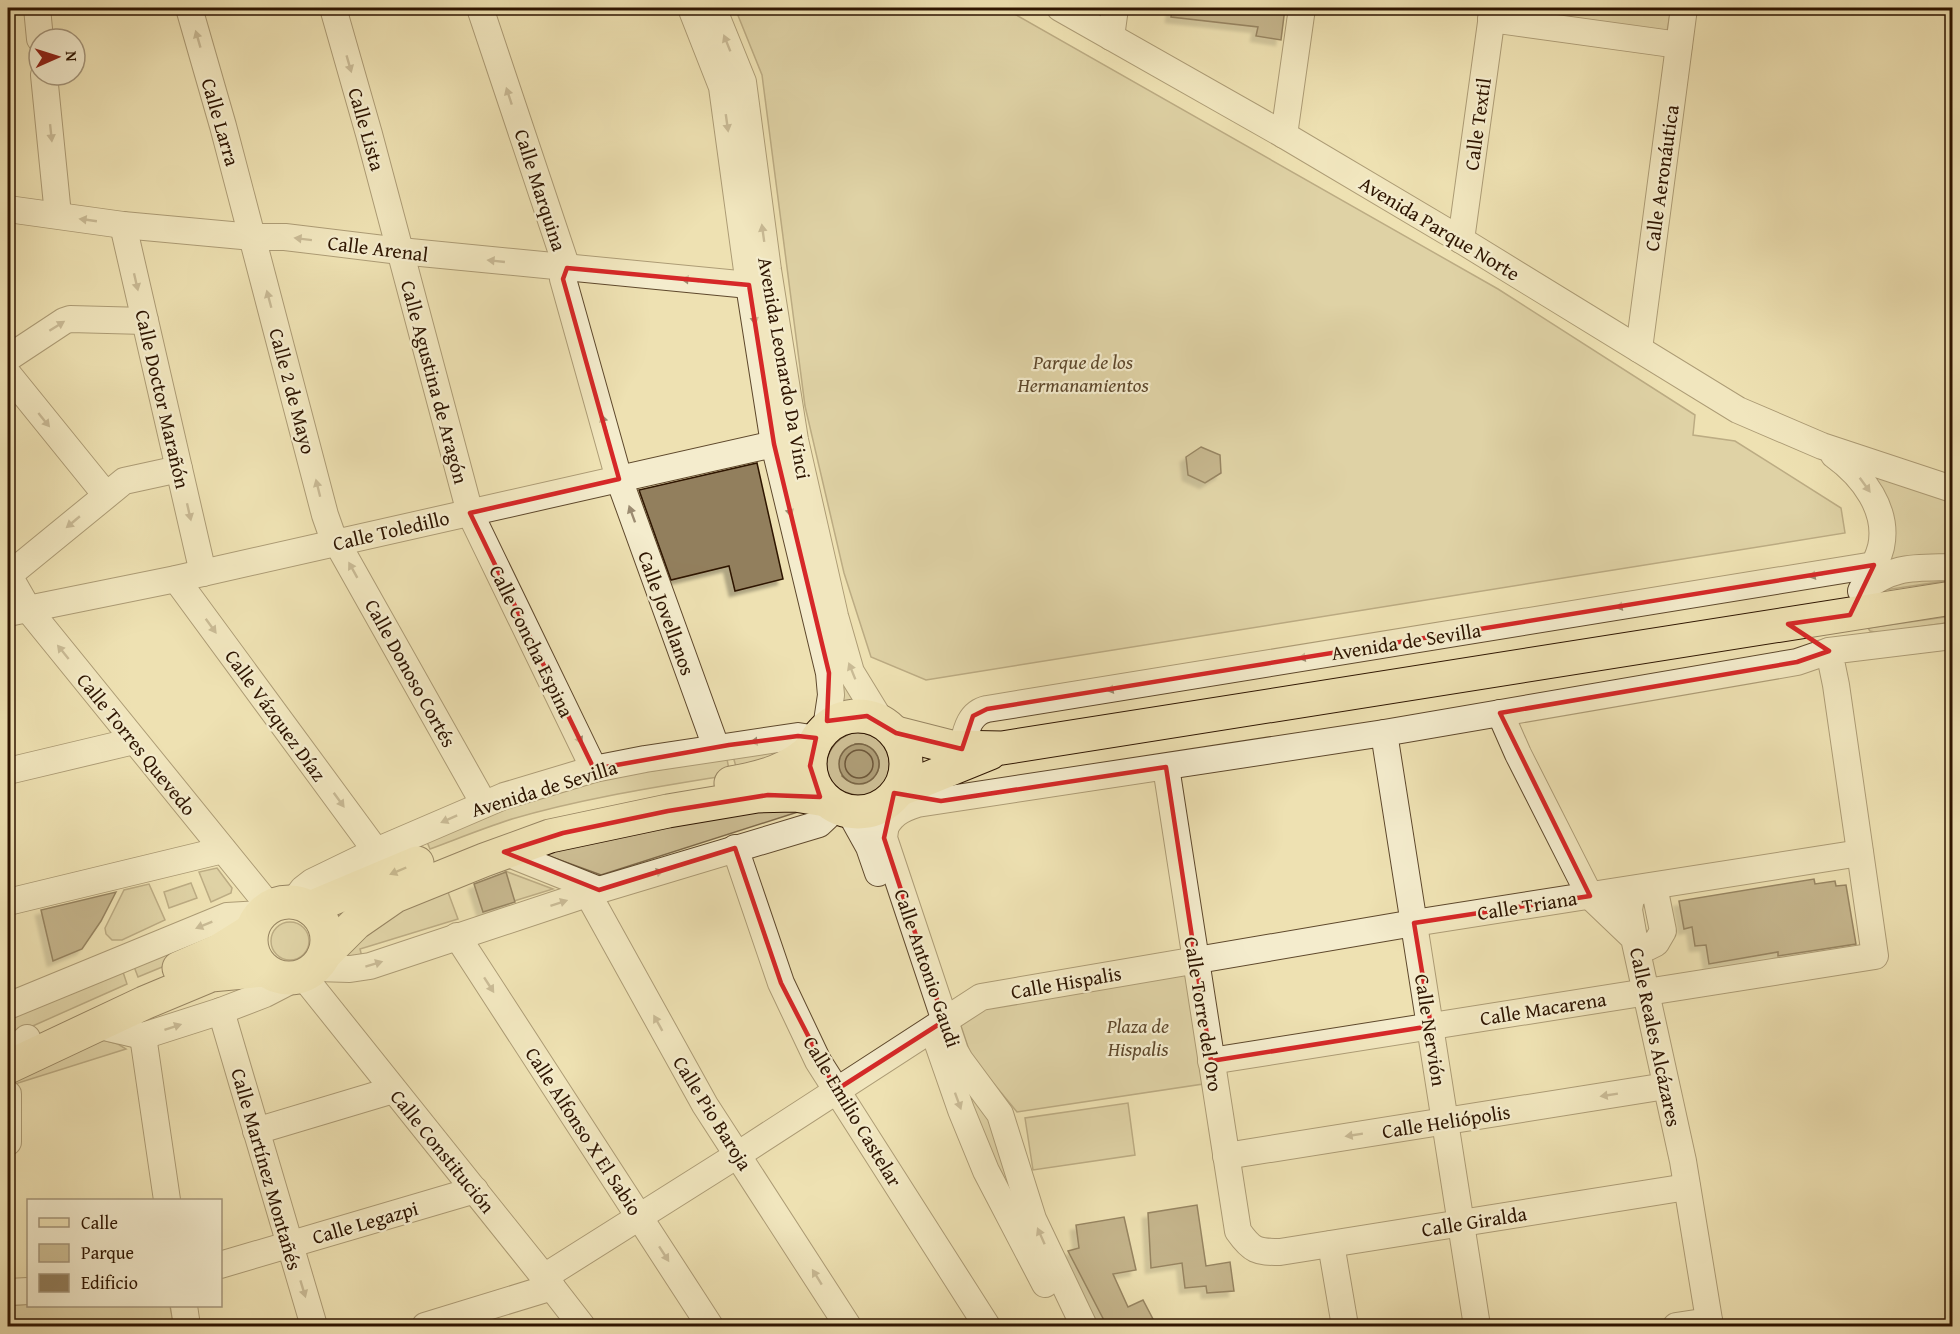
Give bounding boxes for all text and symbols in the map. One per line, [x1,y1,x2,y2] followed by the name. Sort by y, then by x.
[27,27,87,87] north arrow
[193,30,202,48] one-way arrow
[722,33,732,51] one-way arrow
[60,50,84,62] text: N
[345,55,354,73] one-way arrow
[195,75,248,170] street label: Calle Larra
[1456,75,1498,172] street label: Calle Textil
[341,84,393,174] street label: Calle Lista
[504,87,513,105] one-way arrow
[1636,102,1686,253] street label: Calle Aeronáutica
[723,113,732,132] one-way arrow
[46,124,55,143] one-way arrow
[508,125,575,255] street label: Calle Marquina
[1354,169,1526,287] street label: Avenida Parque Norte
[78,215,97,224] one-way arrow
[759,224,768,243] one-way arrow
[326,227,430,269] street label: Calle Arenal
[293,234,312,244] one-way arrow
[751,255,819,482] street label: Avenida Leonardo Da Vinci
[487,256,506,266] one-way arrow
[131,272,141,291] one-way arrow
[681,275,700,285] one-way arrow
[394,277,476,487] street label: Calle Agustina de Aragón
[263,290,273,308] one-way arrow
[128,307,198,491] street label: Calle Doctor Marañón
[749,307,758,326] one-way arrow
[49,321,65,332] one-way arrow
[262,325,324,457] street label: Calle 2 de Mayo
[1016,347,1149,399] park label: Parque de los Hermanamientos
[38,412,51,428] one-way arrow
[598,413,608,432] one-way arrow
[1859,476,1871,492] one-way arrow
[312,478,322,497] one-way arrow
[785,498,795,517] one-way arrow
[185,503,195,522] one-way arrow
[330,503,452,557] street label: Calle Toledillo
[627,505,636,523] one-way arrow
[66,515,81,528] one-way arrow
[631,547,703,679] street label: Calle Jovellanos
[482,560,582,723] street label: Calle Concha Espina
[348,561,358,578] one-way arrow
[1807,571,1826,580] one-way arrow
[358,594,464,752] street label: Calle Donoso Cortés
[1614,602,1633,611] one-way arrow
[1329,615,1484,667] street label: Avenida de Sevilla
[204,618,217,634] one-way arrow
[218,643,334,787] street label: Calle Vázquez Díaz
[56,644,69,660] one-way arrow
[1298,653,1317,662] one-way arrow
[847,661,857,679] one-way arrow
[70,666,204,822] street label: Calle Torres Quevedo
[1105,684,1124,693] one-way arrow
[573,727,583,744] one-way arrow
[750,737,769,746] one-way arrow
[467,752,621,824] street label: Avenida de Sevilla
[333,791,345,807] one-way arrow
[440,814,458,824] one-way arrow
[389,866,407,876] one-way arrow
[646,868,664,877] one-way arrow
[1475,883,1579,927] street label: Calle Triana
[887,885,969,1051] street label: Calle Antonio Gaudi
[550,898,568,907] one-way arrow
[195,921,213,930] one-way arrow
[1177,935,1231,1093] street label: Calle Torre del Oro
[1623,945,1689,1129] street label: Calle Reales Alcázares
[1009,958,1124,1006] street label: Calle Hispalis
[365,959,383,968] one-way arrow
[1408,972,1454,1088] street label: Calle Nervión
[484,977,495,994] one-way arrow
[1478,984,1609,1032] street label: Calle Macarena
[1106,1011,1169,1063] park label: Plaza de Hispalis
[653,1014,663,1031] one-way arrow
[164,1021,182,1031] one-way arrow
[796,1030,910,1192] street label: Calle Emilio Castelar
[519,1041,649,1221] street label: Calle Alfonso X El Sabio
[666,1050,760,1176] street label: Calle Pio Baroja
[224,1065,310,1273] street label: Calle Martínez Montañés
[384,1083,502,1219] street label: Calle Constitución
[1599,1091,1618,1100] one-way arrow
[954,1092,964,1110] one-way arrow
[1380,1097,1512,1145] street label: Calle Heliópolis
[1344,1131,1363,1140] one-way arrow
[309,1193,422,1251] street label: Calle Legazpi
[1419,1198,1529,1244] street label: Calle Giralda
[27,1199,222,1307] legend
[81,1209,118,1236] text: Calle
[1036,1226,1046,1244] one-way arrow
[81,1239,134,1266] text: Parque
[659,1246,670,1263] one-way arrow
[81,1269,138,1296] text: Edificio
[812,1269,823,1285] one-way arrow
[299,1280,308,1298] one-way arrow

